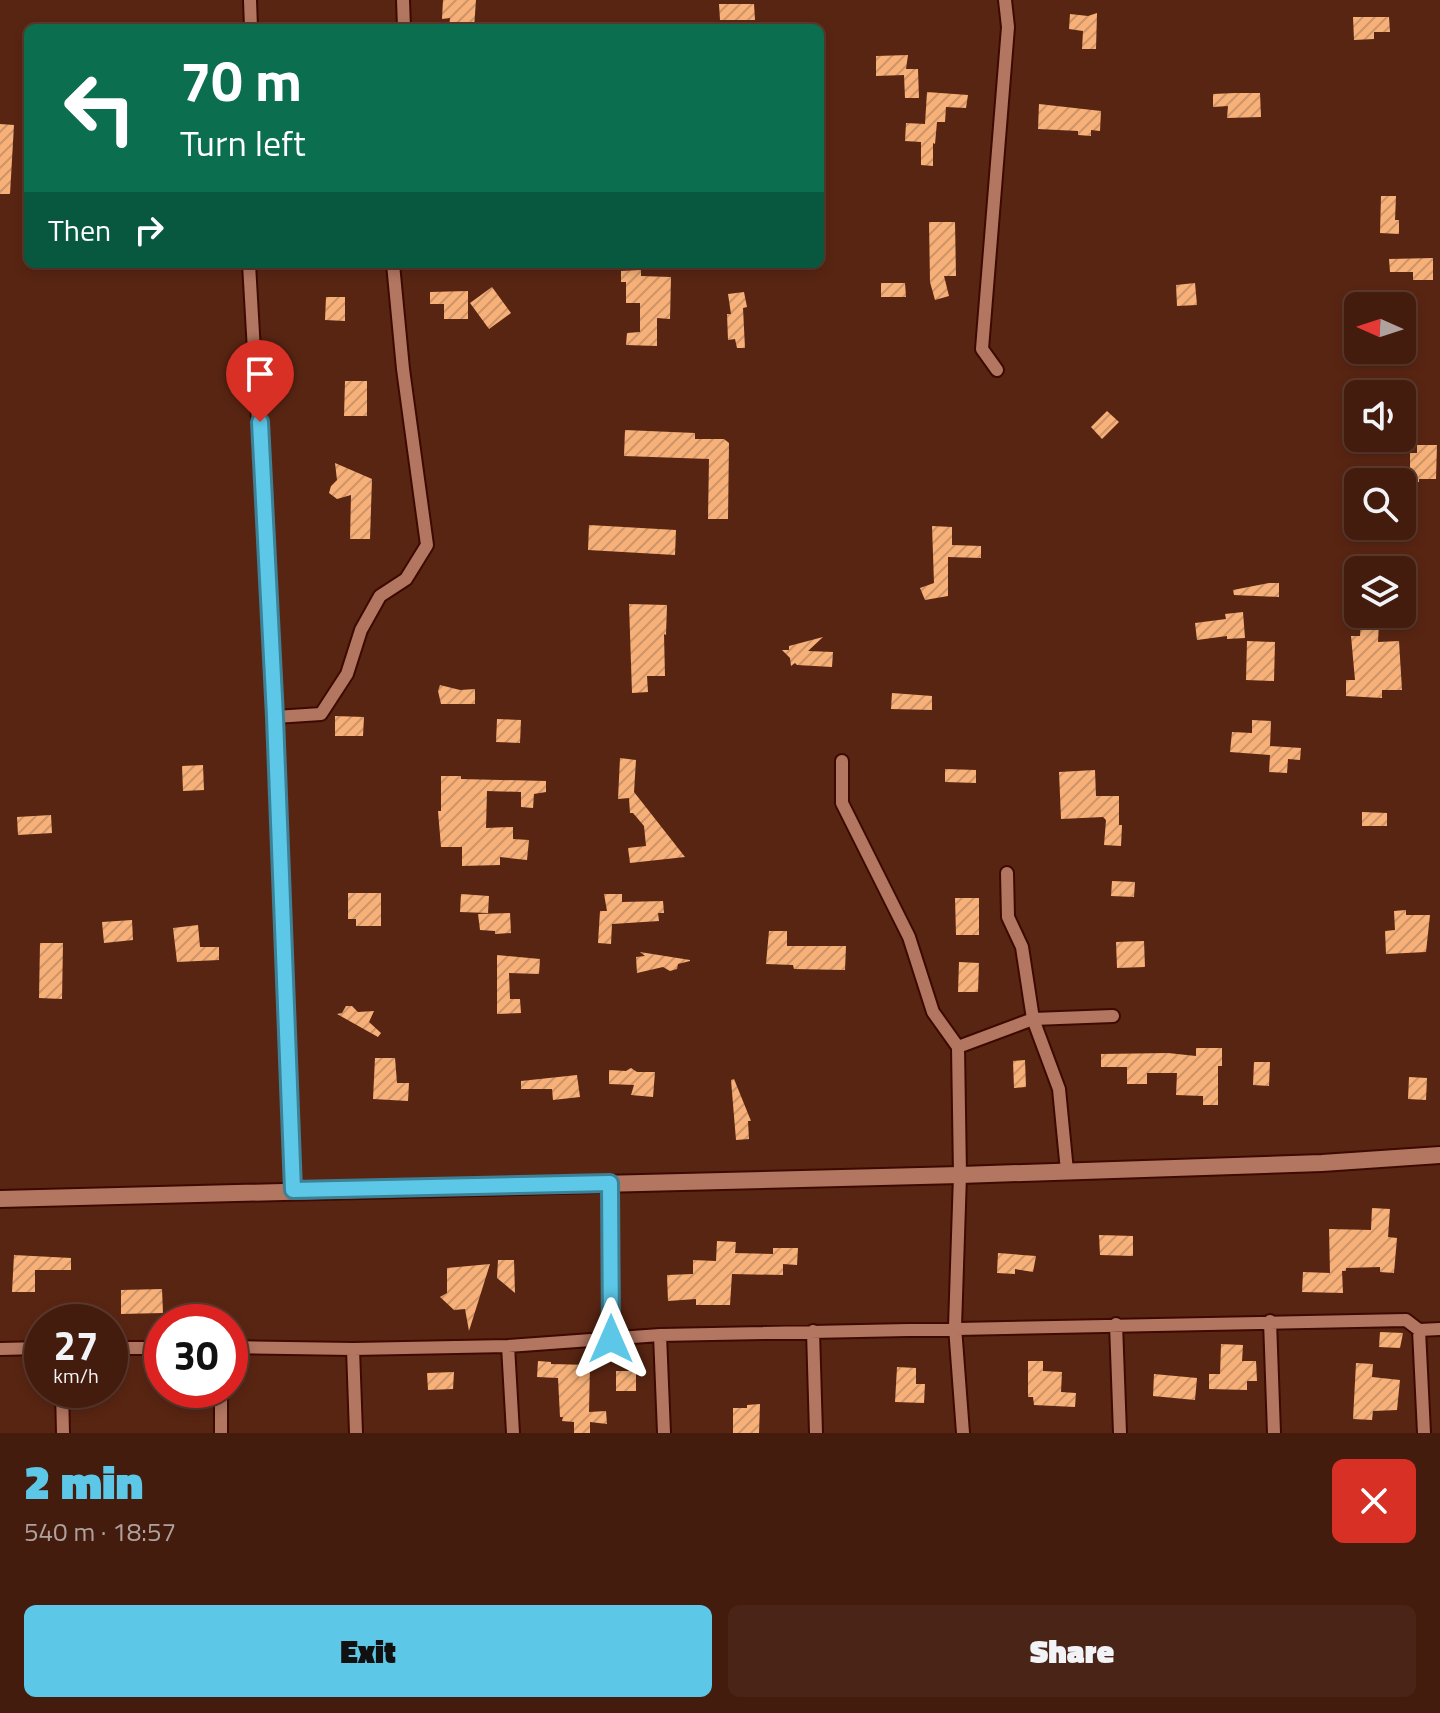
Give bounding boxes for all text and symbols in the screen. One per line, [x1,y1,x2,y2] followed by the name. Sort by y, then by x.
[180,38,302,123] text: 70 m
[48,56,152,160] icon: left
[180,115,306,170] text: Turn left
[48,207,111,253] text: Then
[127,208,171,252] icon: right
[1344,292,1416,364] north arrow
[1344,292,1416,628] map controls
[226,340,294,422] pin
[238,352,282,396] icon: arrive
[1344,380,1416,452] button: sound
[1344,468,1416,540] button: search
[1344,556,1416,628] button: layers
[569,1297,653,1381] position arrow
[144,1304,248,1408] speed limit sign: 30
[54,1315,98,1376] text: 27
[53,1360,99,1391] text: km/h
[24,1445,143,1518] text: 2 min
[1332,1459,1416,1543] button: close
[24,1512,176,1551] text: 540 m · 18:57
[24,1605,712,1697] button: Exit
[728,1605,1416,1697] button: Share

